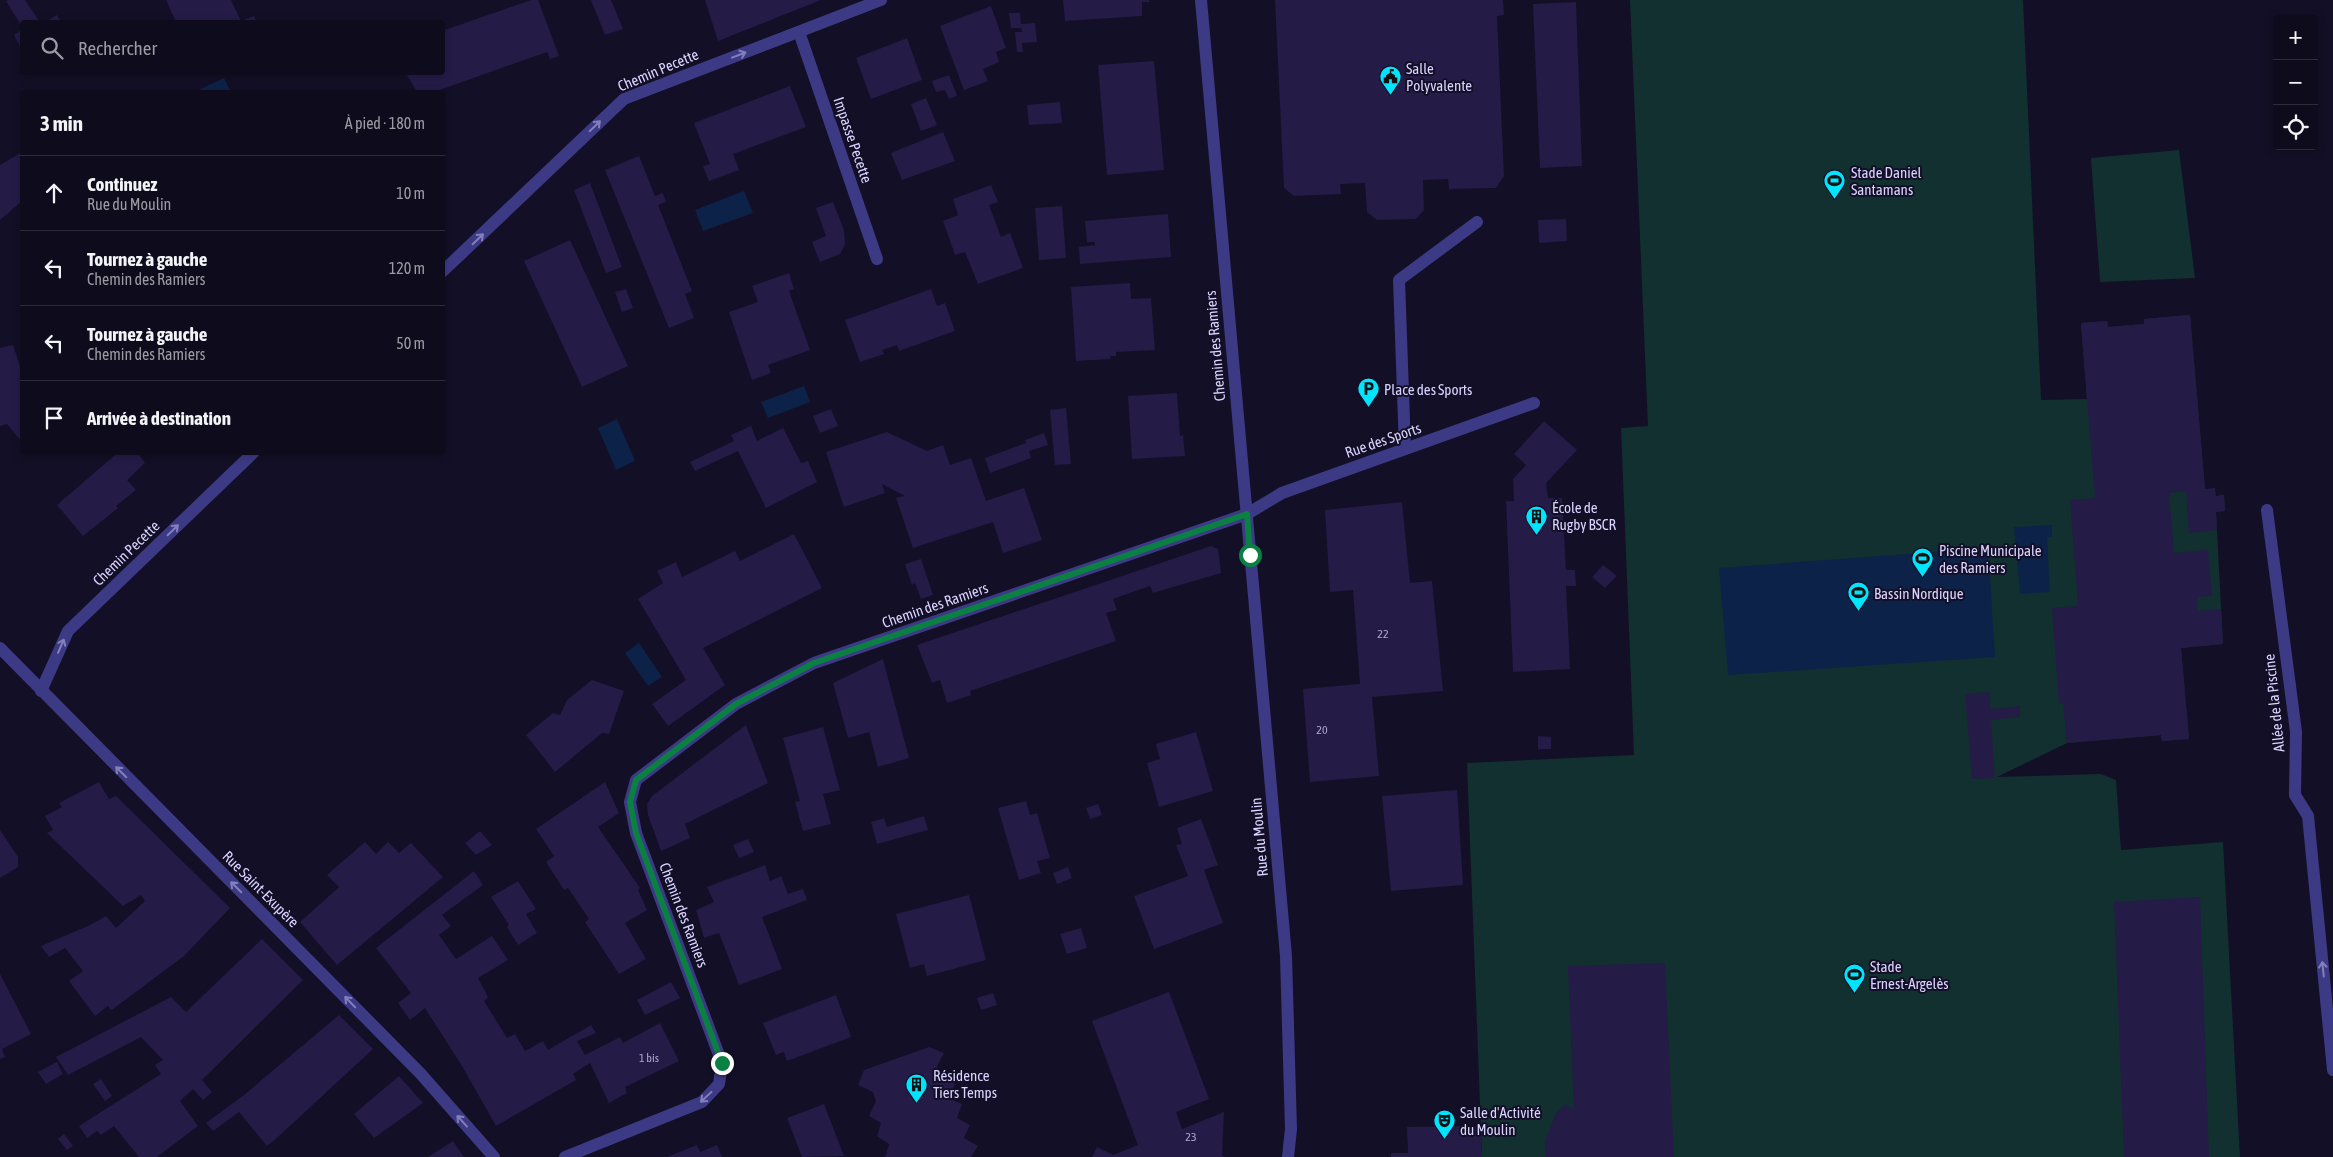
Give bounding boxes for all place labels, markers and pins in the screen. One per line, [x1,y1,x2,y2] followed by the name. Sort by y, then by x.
[1406,60,1472,94] place label: Salle Polyvalente
[1378,65,1402,96] public building icon: Salle Polyvalente
[1851,164,1921,198] place label: Stade Daniel Santamans
[1823,169,1847,200] sports icon: Stade Daniel Santamans
[1356,377,1380,408] parking icon: Place des Sports
[1384,381,1472,398] place label: Place des Sports
[1552,499,1617,533] place label: École de Rugby BSCR
[1524,504,1548,535] building icon: École de Rugby BSCR
[1939,542,2042,576] place label: Piscine Municipale des Ramiers
[1911,547,1935,578] sports icon: Piscine Municipale des Ramiers
[1846,581,1870,612] sports icon: Bassin Nordique
[1874,585,1964,602] place label: Bassin Nordique
[1870,958,1948,992] place label: Stade Ernest-Argelès
[1842,963,1866,994] sports icon: Stade Ernest-Argelès
[933,1067,997,1101] place label: Résidence Tiers Temps
[905,1072,929,1103] building icon: Résidence Tiers Temps
[1460,1104,1541,1138] place label: Salle d'Activité du Moulin
[1432,1109,1456,1140] theatre icon: Salle d'Activité du Moulin

